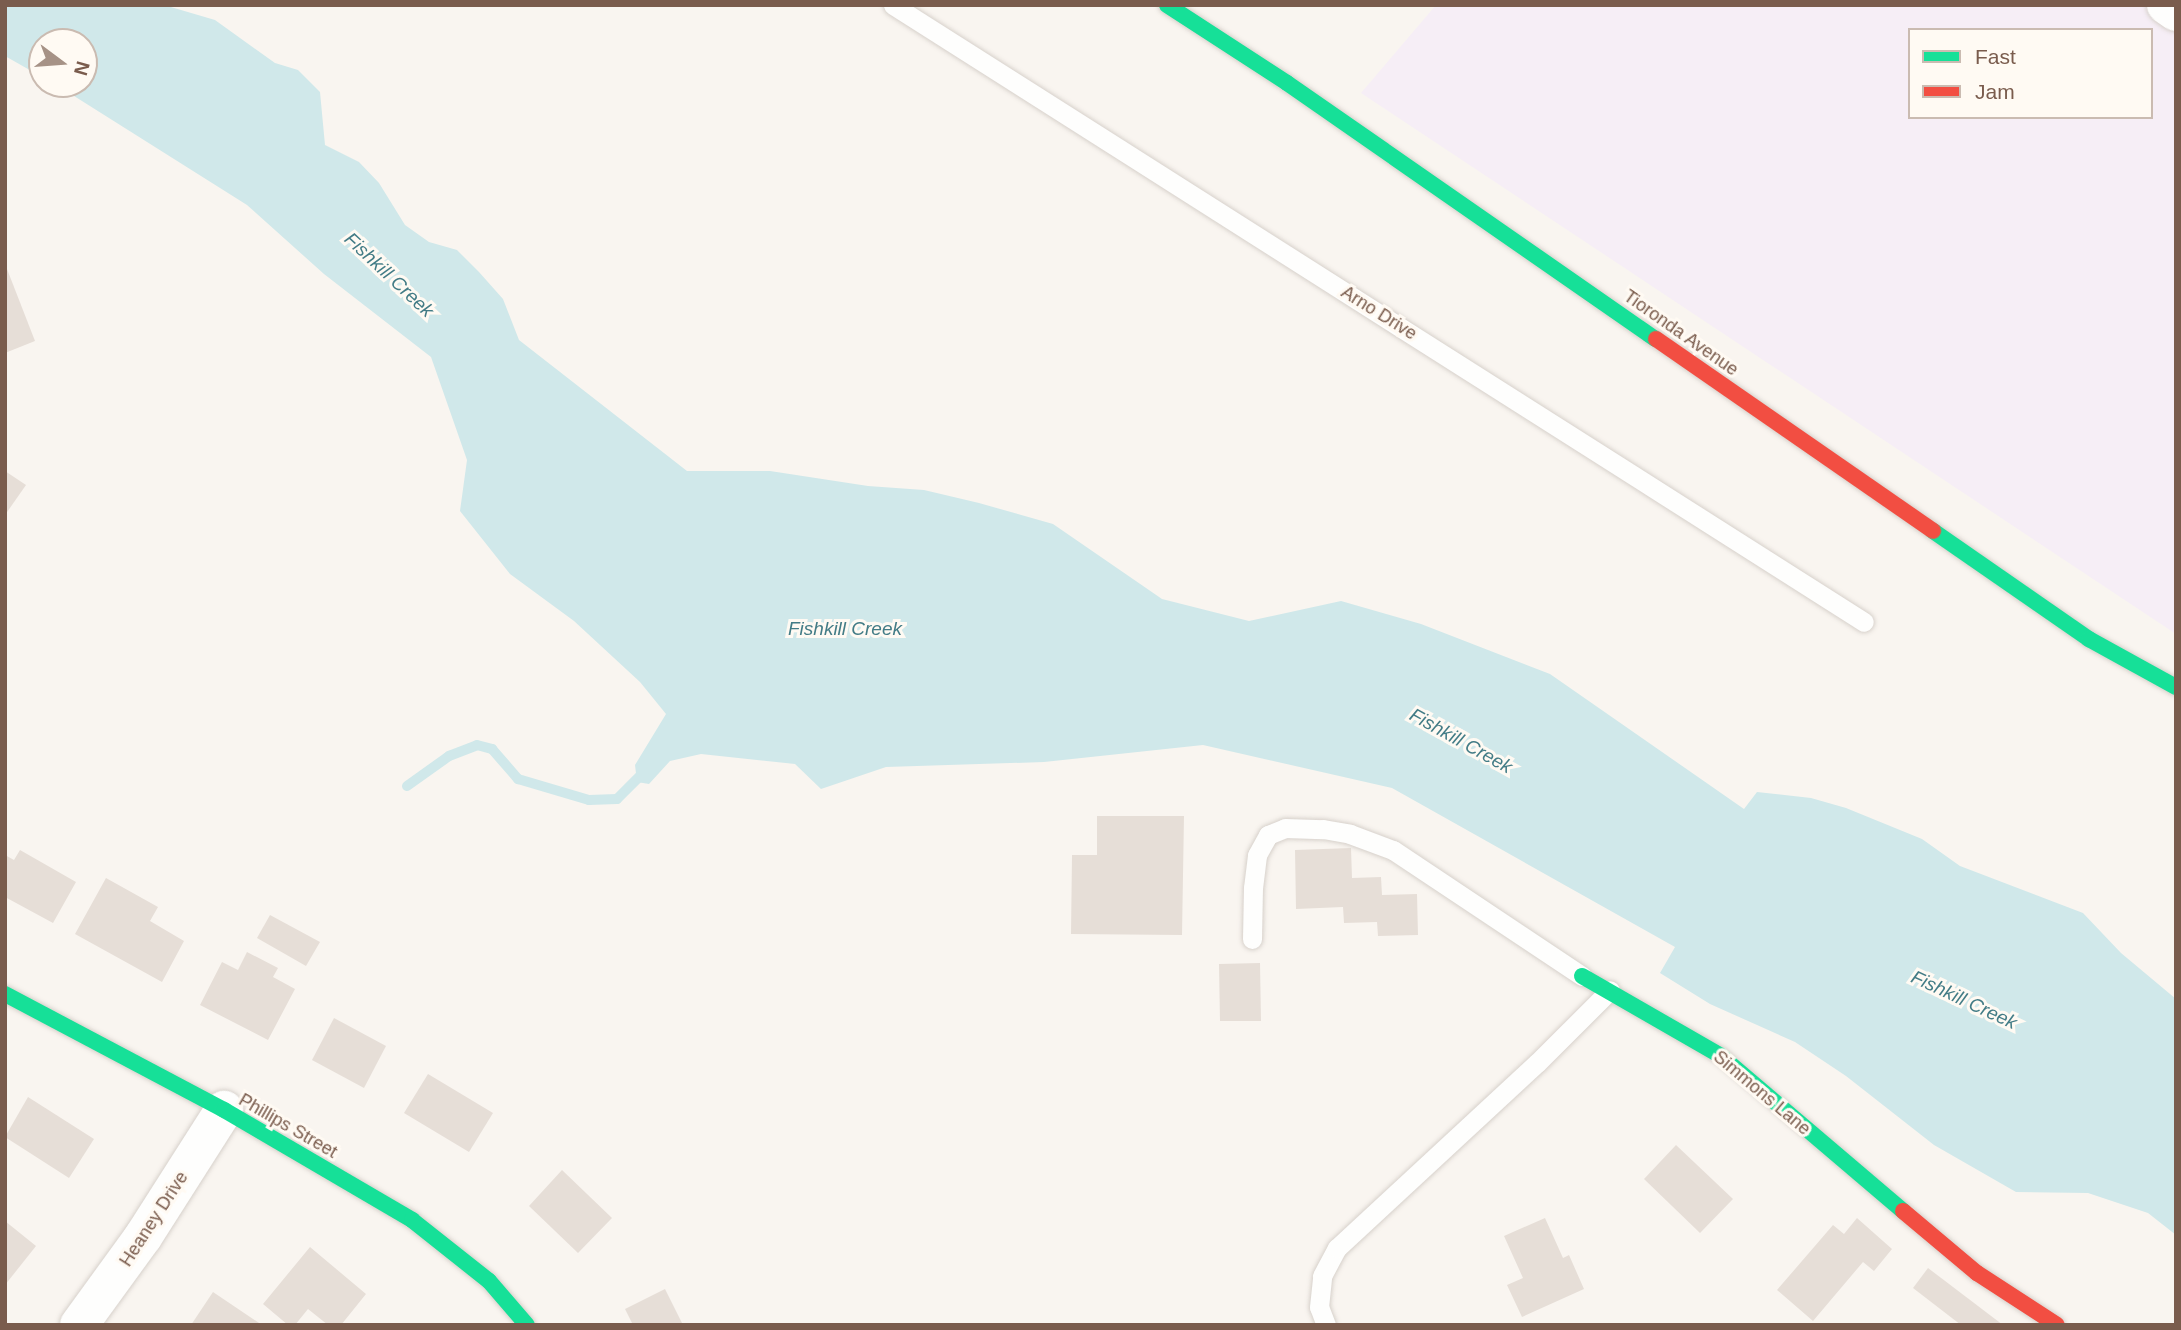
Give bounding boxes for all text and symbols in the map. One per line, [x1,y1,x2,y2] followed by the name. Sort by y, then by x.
[28,28,98,98] north arrow
[1908,28,2153,119] legend
[1975,45,2016,68] text: Fast
[70,59,94,78] text: N
[1975,80,2015,103] text: Jam
[340,228,438,322] water label: Fishkill Creek
[1337,281,1421,345] street label: Arno Drive
[1619,285,1743,381] street label: Tioronda Avenue
[788,618,902,640] water label: Fishkill Creek
[1406,703,1516,779] water label: Fishkill Creek
[1908,966,2020,1034] water label: Fishkill Creek
[1709,1046,1815,1140] street label: Simmons Lane
[235,1089,341,1163] street label: Phillips Street
[115,1167,193,1271] street label: Heaney Drive

